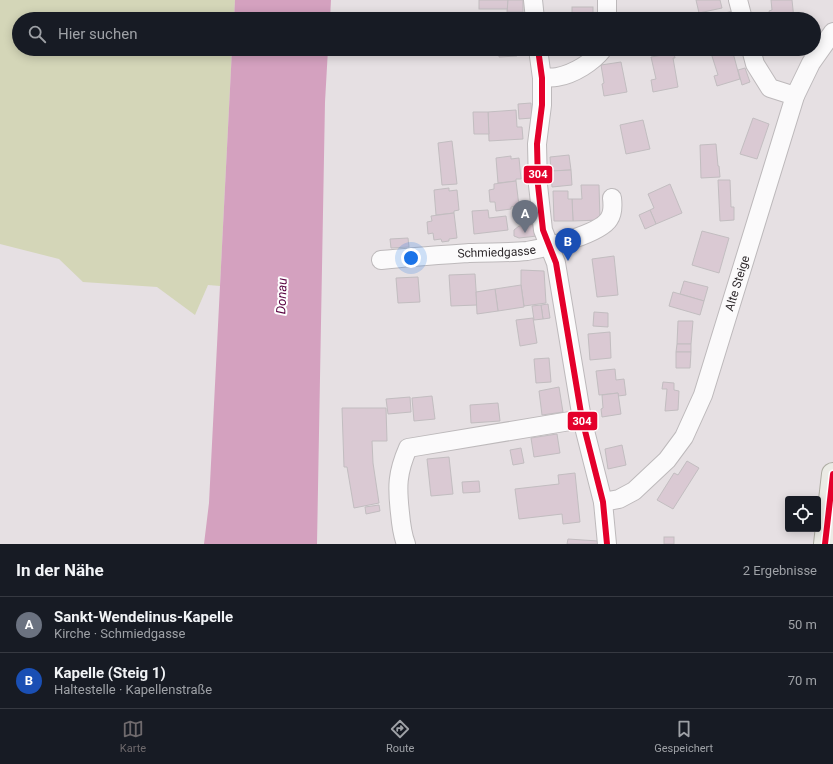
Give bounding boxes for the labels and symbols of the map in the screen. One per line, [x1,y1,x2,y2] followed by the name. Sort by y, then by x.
[523,165,553,184] line badge: 304
[529,168,548,181] text: 304
[512,200,538,233] pin: A
[555,228,581,261] pin: B
[457,242,537,261] street label: Schmiedgasse
[401,248,421,268] your location
[722,254,752,313] street label: Alte Steige
[273,278,290,314] water label: Donau
[567,411,598,431] line badge: 304
[573,415,592,428] text: 304

